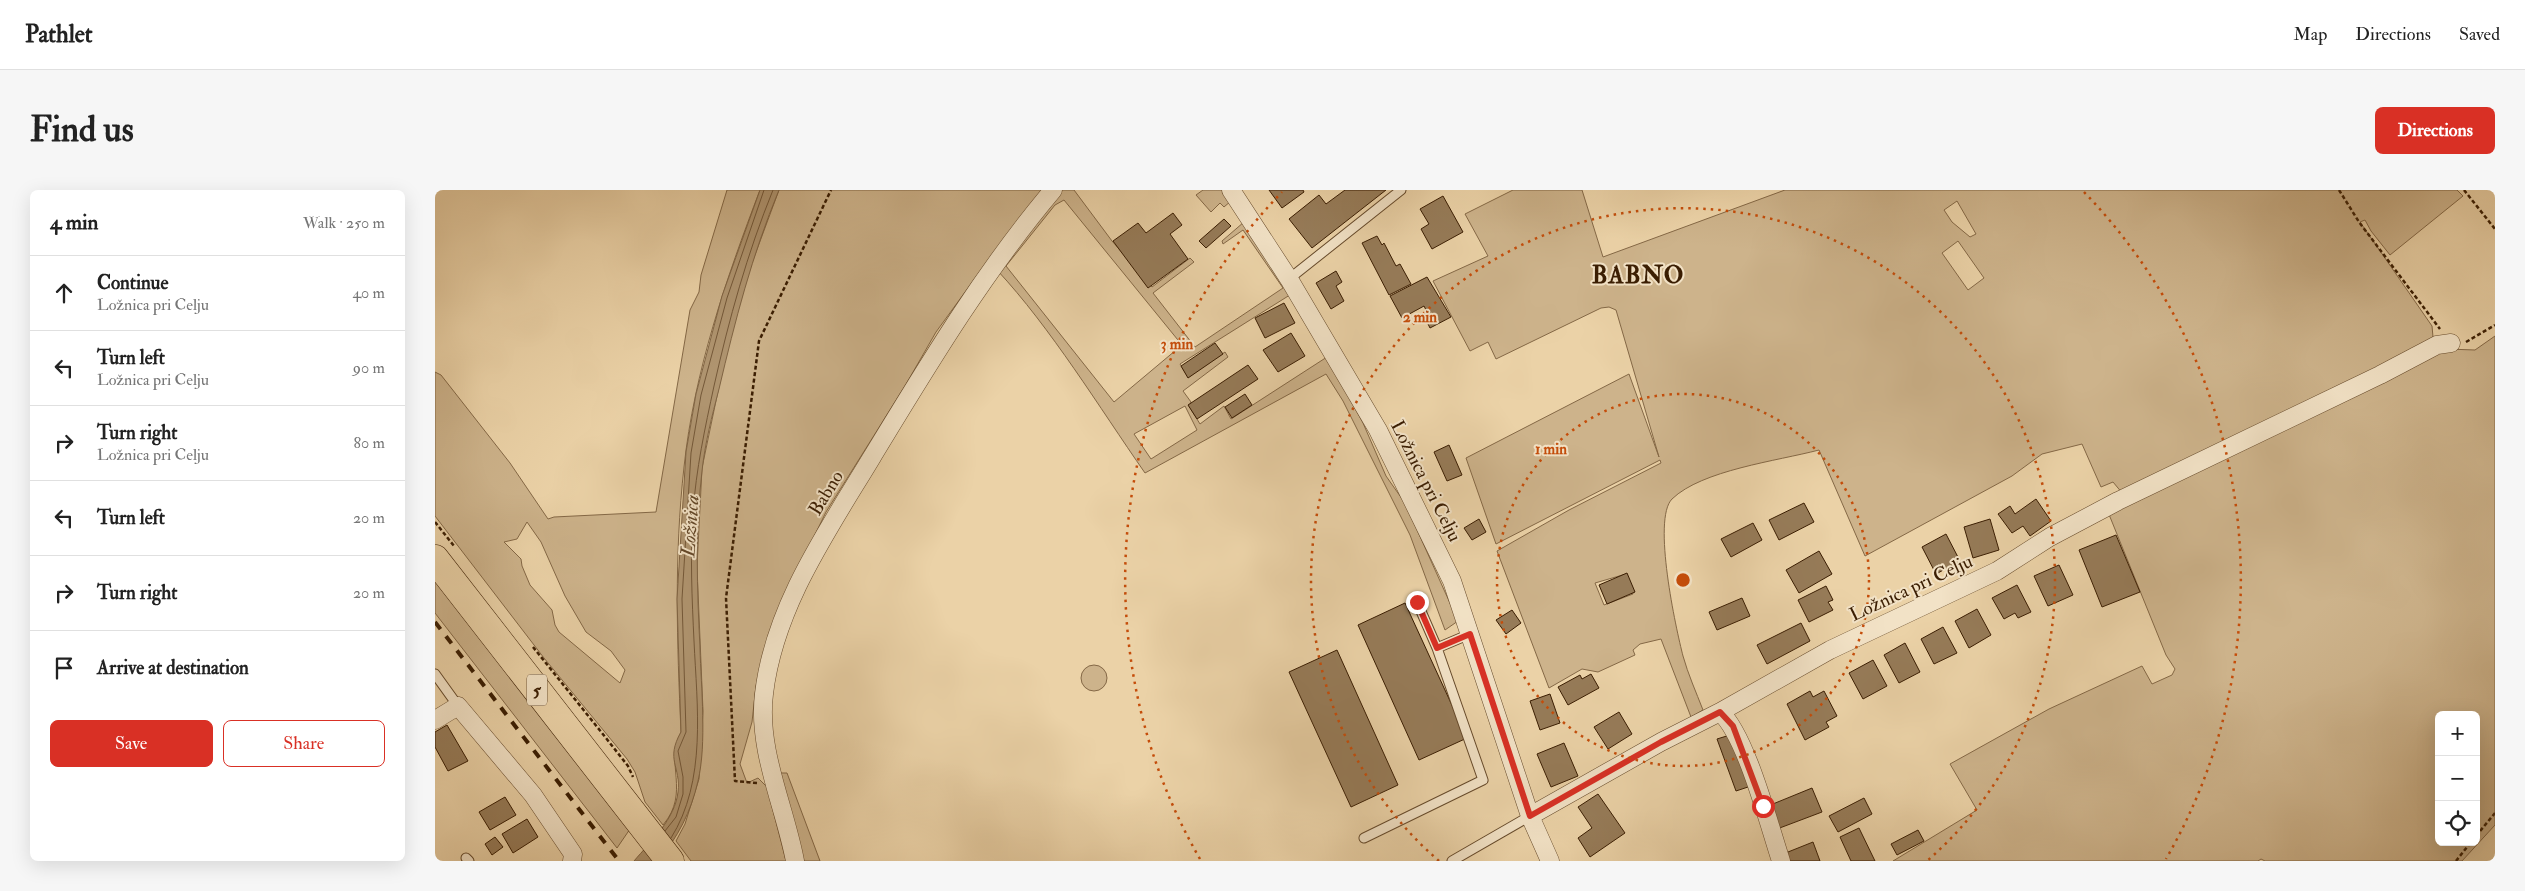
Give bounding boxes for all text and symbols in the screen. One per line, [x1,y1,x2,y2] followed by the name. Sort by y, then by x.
[25,19,93,50] text: Pathlet
[2294,23,2327,46] text: Map
[2355,23,2431,46] text: Directions
[2459,23,2500,46] text: Saved
[2375,107,2495,154] button: Directions
[30,108,134,152] text: Find us
[50,209,98,236] text: 4 min
[303,213,385,233] text: Walk · 250 m
[1592,260,1684,291] district label: BABNO
[97,271,168,295] text: Continue
[50,279,78,307] icon: ahead
[352,283,385,303] text: 40 m
[97,295,209,315] text: Ložnica pri Celju
[1403,308,1437,327] text: 2 min
[1161,335,1193,354] text: 3 min
[97,346,165,370] text: Turn left
[50,354,78,382] icon: left
[353,358,385,378] text: 90 m
[97,370,209,390] text: Ložnica pri Celju
[1384,416,1467,546] street label: Ložnica pri Celju
[97,421,177,445] text: Turn right
[50,429,78,457] icon: right
[354,433,385,453] text: 80 m
[1535,440,1567,459] text: 1 min
[97,445,209,465] text: Ložnica pri Celju
[803,466,849,520] street label: Babno
[675,494,705,559] water label: Ložnica
[50,504,78,532] icon: left
[97,506,165,530] text: Turn left
[353,508,385,528] text: 20 m
[1846,549,1977,628] street label: Ložnica pri Celju
[1674,571,1692,589] centre of rings
[50,579,78,607] icon: right
[97,581,177,605] text: Turn right
[353,583,385,603] text: 20 m
[1406,591,1429,614] route end
[50,654,78,682] icon: arrive
[97,656,249,680] text: Arrive at destination
[527,674,547,706] road number: 5
[2435,711,2480,846] map controls
[2435,711,2480,756] button: +
[50,720,213,767] button: Save
[223,720,385,767] button: Share
[2435,756,2480,801] button: −
[1752,795,1775,818] route start
[2435,801,2480,846] button: locate

